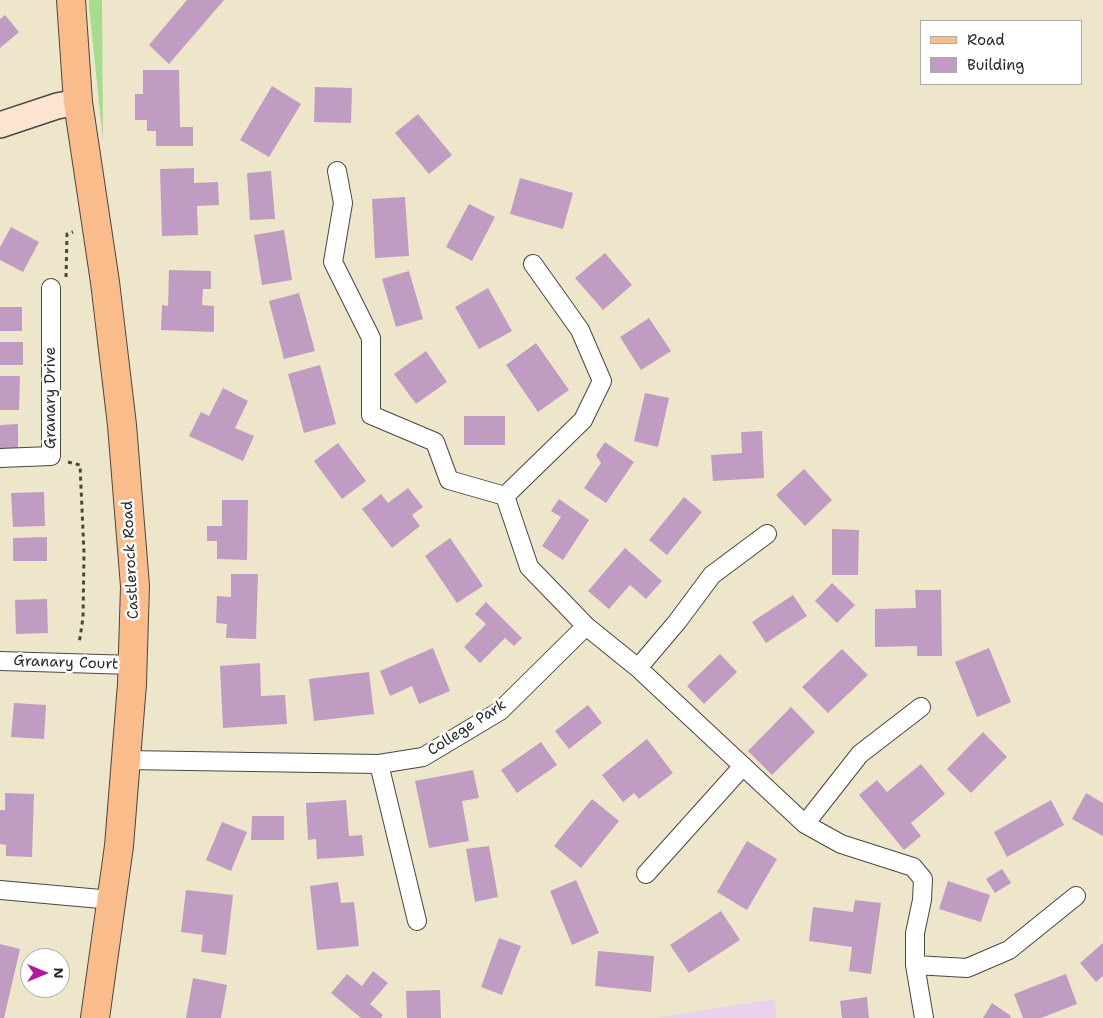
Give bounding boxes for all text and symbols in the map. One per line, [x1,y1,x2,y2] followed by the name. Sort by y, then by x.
[920,20,1083,85] legend
[967,30,1005,50] text: Road
[967,55,1024,75] text: Building
[42,347,60,449] street label: Granary Drive
[119,500,143,620] street label: Castlerock Road
[13,652,119,674] street label: Granary Court
[424,696,510,760] street label: College Park
[20,948,70,998] north arrow
[50,967,68,979] text: N

